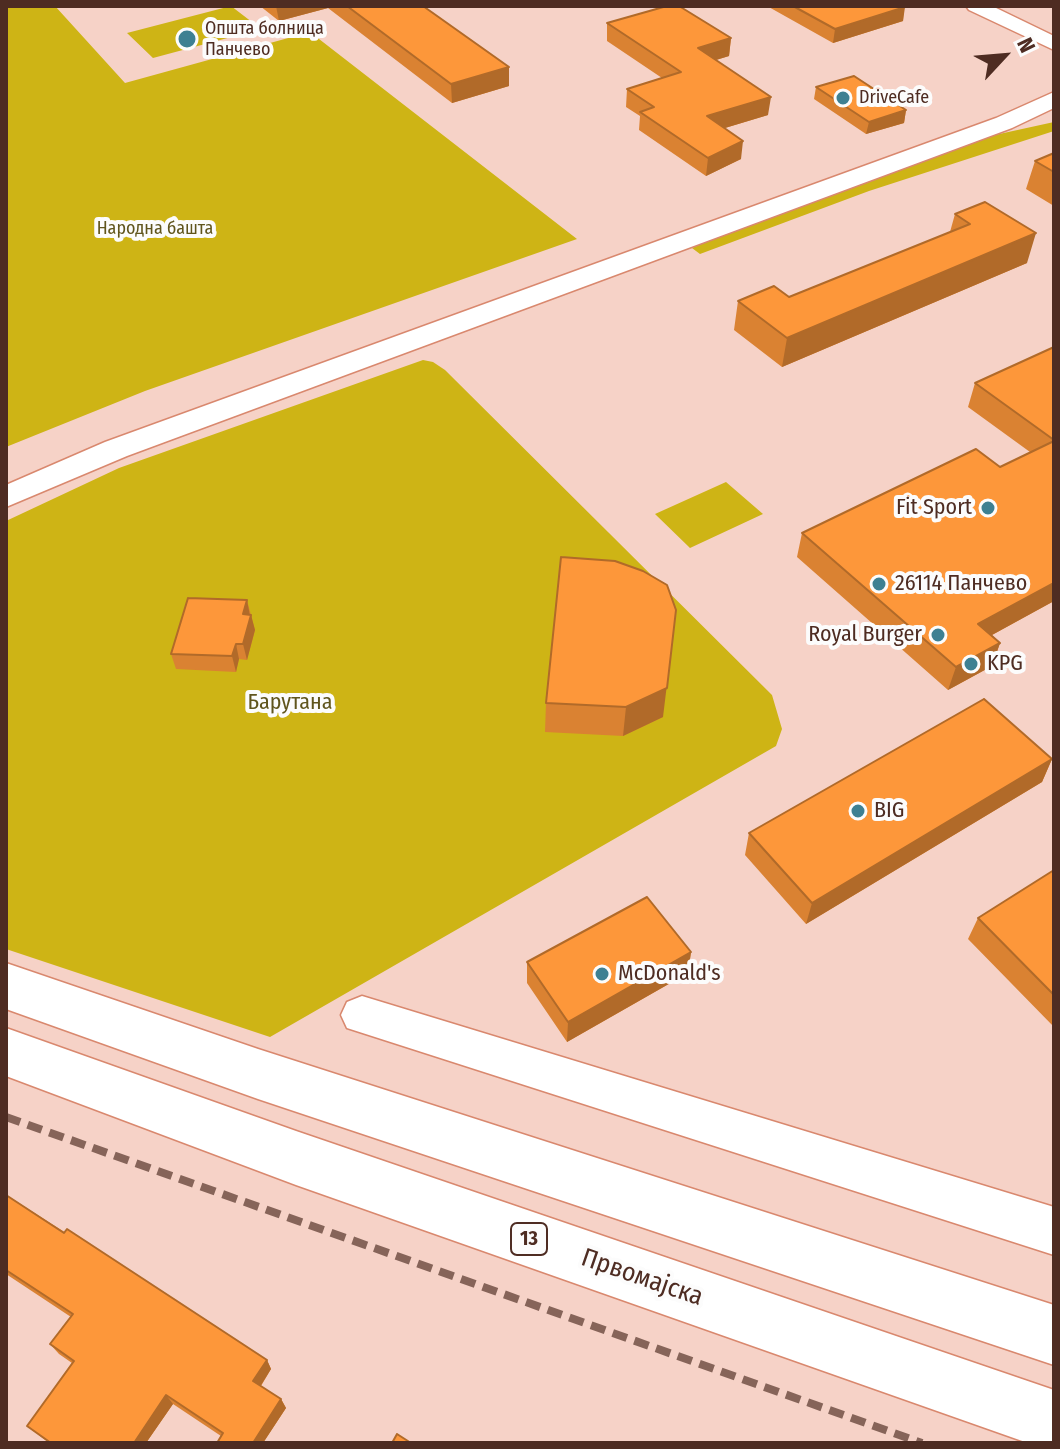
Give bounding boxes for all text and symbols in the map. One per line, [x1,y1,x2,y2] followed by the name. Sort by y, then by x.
[964,16,1044,96] north arrow
[205,18,324,60] place label: Општа болница Панчево
[176,28,198,50] marker: Општа болница Панчево
[1011,33,1041,57] text: N
[859,87,929,109] place label: DriveCafe
[834,89,852,107] marker: DriveCafe
[97,218,213,240] park label: Народна башта
[896,495,972,521] place label: Fit Sport
[979,499,997,517] marker: Fit Sport
[895,571,1027,597] place label: 26114 Панчево
[870,575,888,593] marker: 26114 Панчево
[808,622,922,648] place label: Royal Burger
[929,626,947,644] marker: Royal Burger
[987,651,1023,677] place label: KPG
[962,655,980,673] marker: KPG
[247,690,333,716] park label: Барутана
[874,798,904,824] place label: BIG
[849,802,867,820] marker: BIG
[618,961,721,987] place label: McDonald's
[593,965,611,983] marker: McDonald's
[511,1223,547,1255] road number: 13
[577,1243,707,1313] street label: Првомајска

